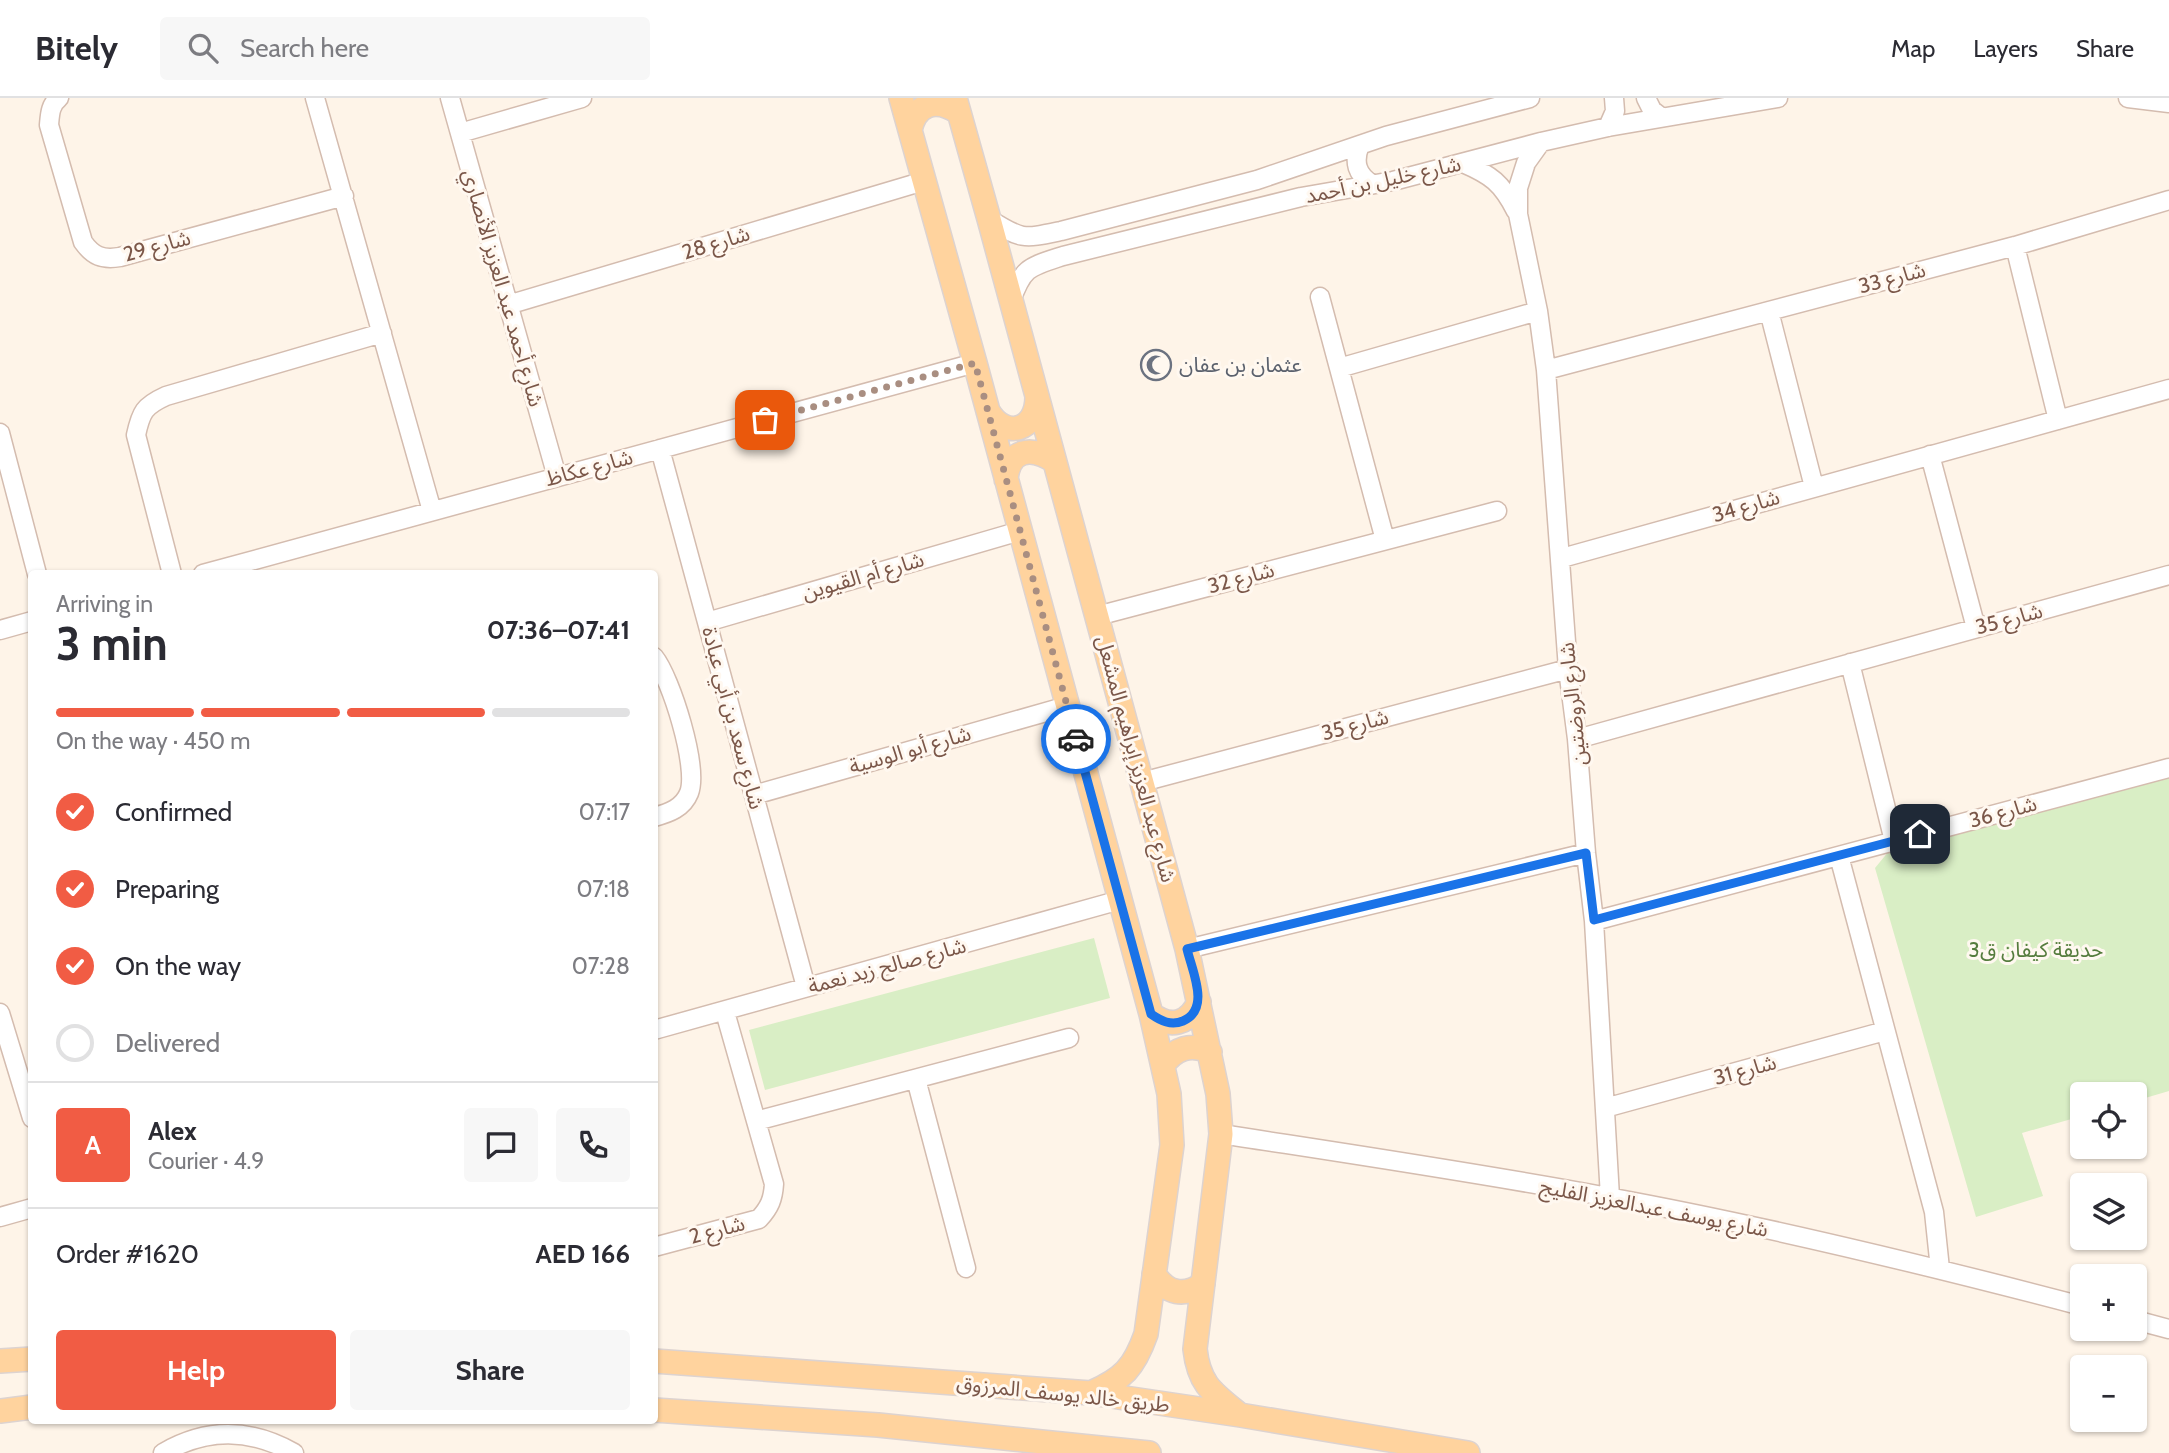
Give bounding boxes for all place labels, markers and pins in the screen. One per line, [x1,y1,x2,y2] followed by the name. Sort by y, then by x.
[1139,348,1173,382] mosque icon: عثمان بن عفان
[1179,352,1302,377] place label: عثمان بن عفان
[735,390,795,450] pin
[1890,804,1950,864] pin

